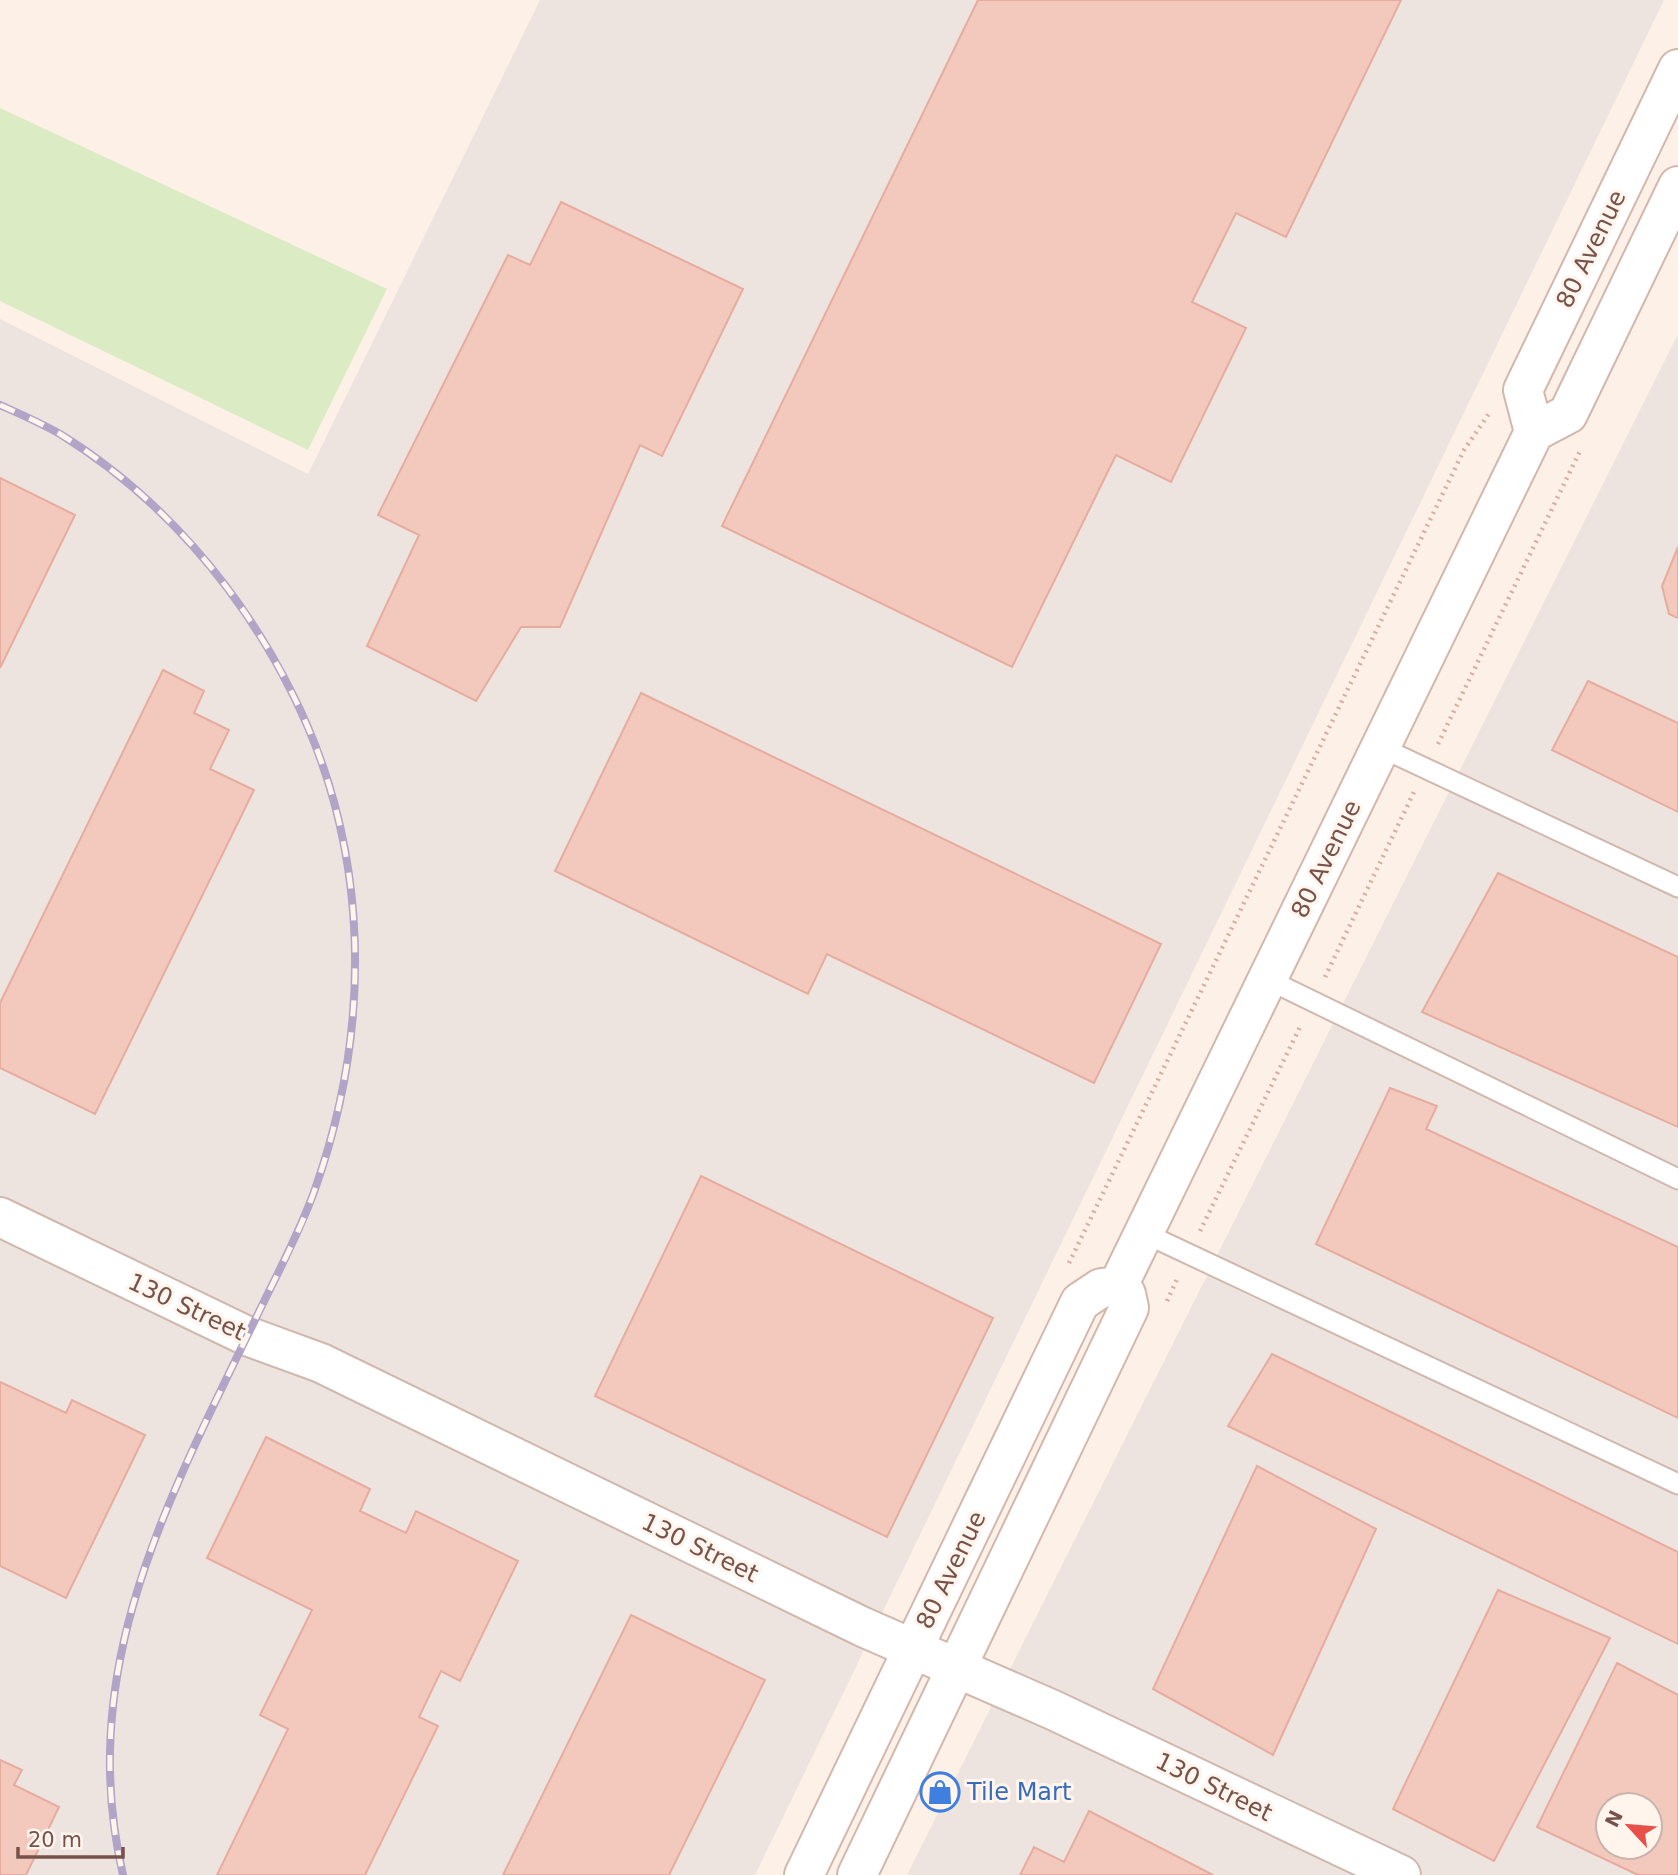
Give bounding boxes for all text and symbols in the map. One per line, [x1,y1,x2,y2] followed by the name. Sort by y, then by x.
[1551,186,1631,312] street label: 80 Avenue
[1286,796,1366,922] street label: 80 Avenue
[124,1268,250,1346] street label: 130 Street
[911,1507,991,1633] street label: 80 Avenue
[637,1508,763,1588] street label: 130 Street
[1151,1747,1277,1827] street label: 130 Street
[919,1771,961,1813] shop icon: Tile Mart
[966,1778,1071,1806] place label: Tile Mart
[1594,1791,1664,1861] north arrow
[1600,1807,1627,1831] text: N
[18,1815,122,1859] scale bar
[28,1828,82,1852] text: 20 m

